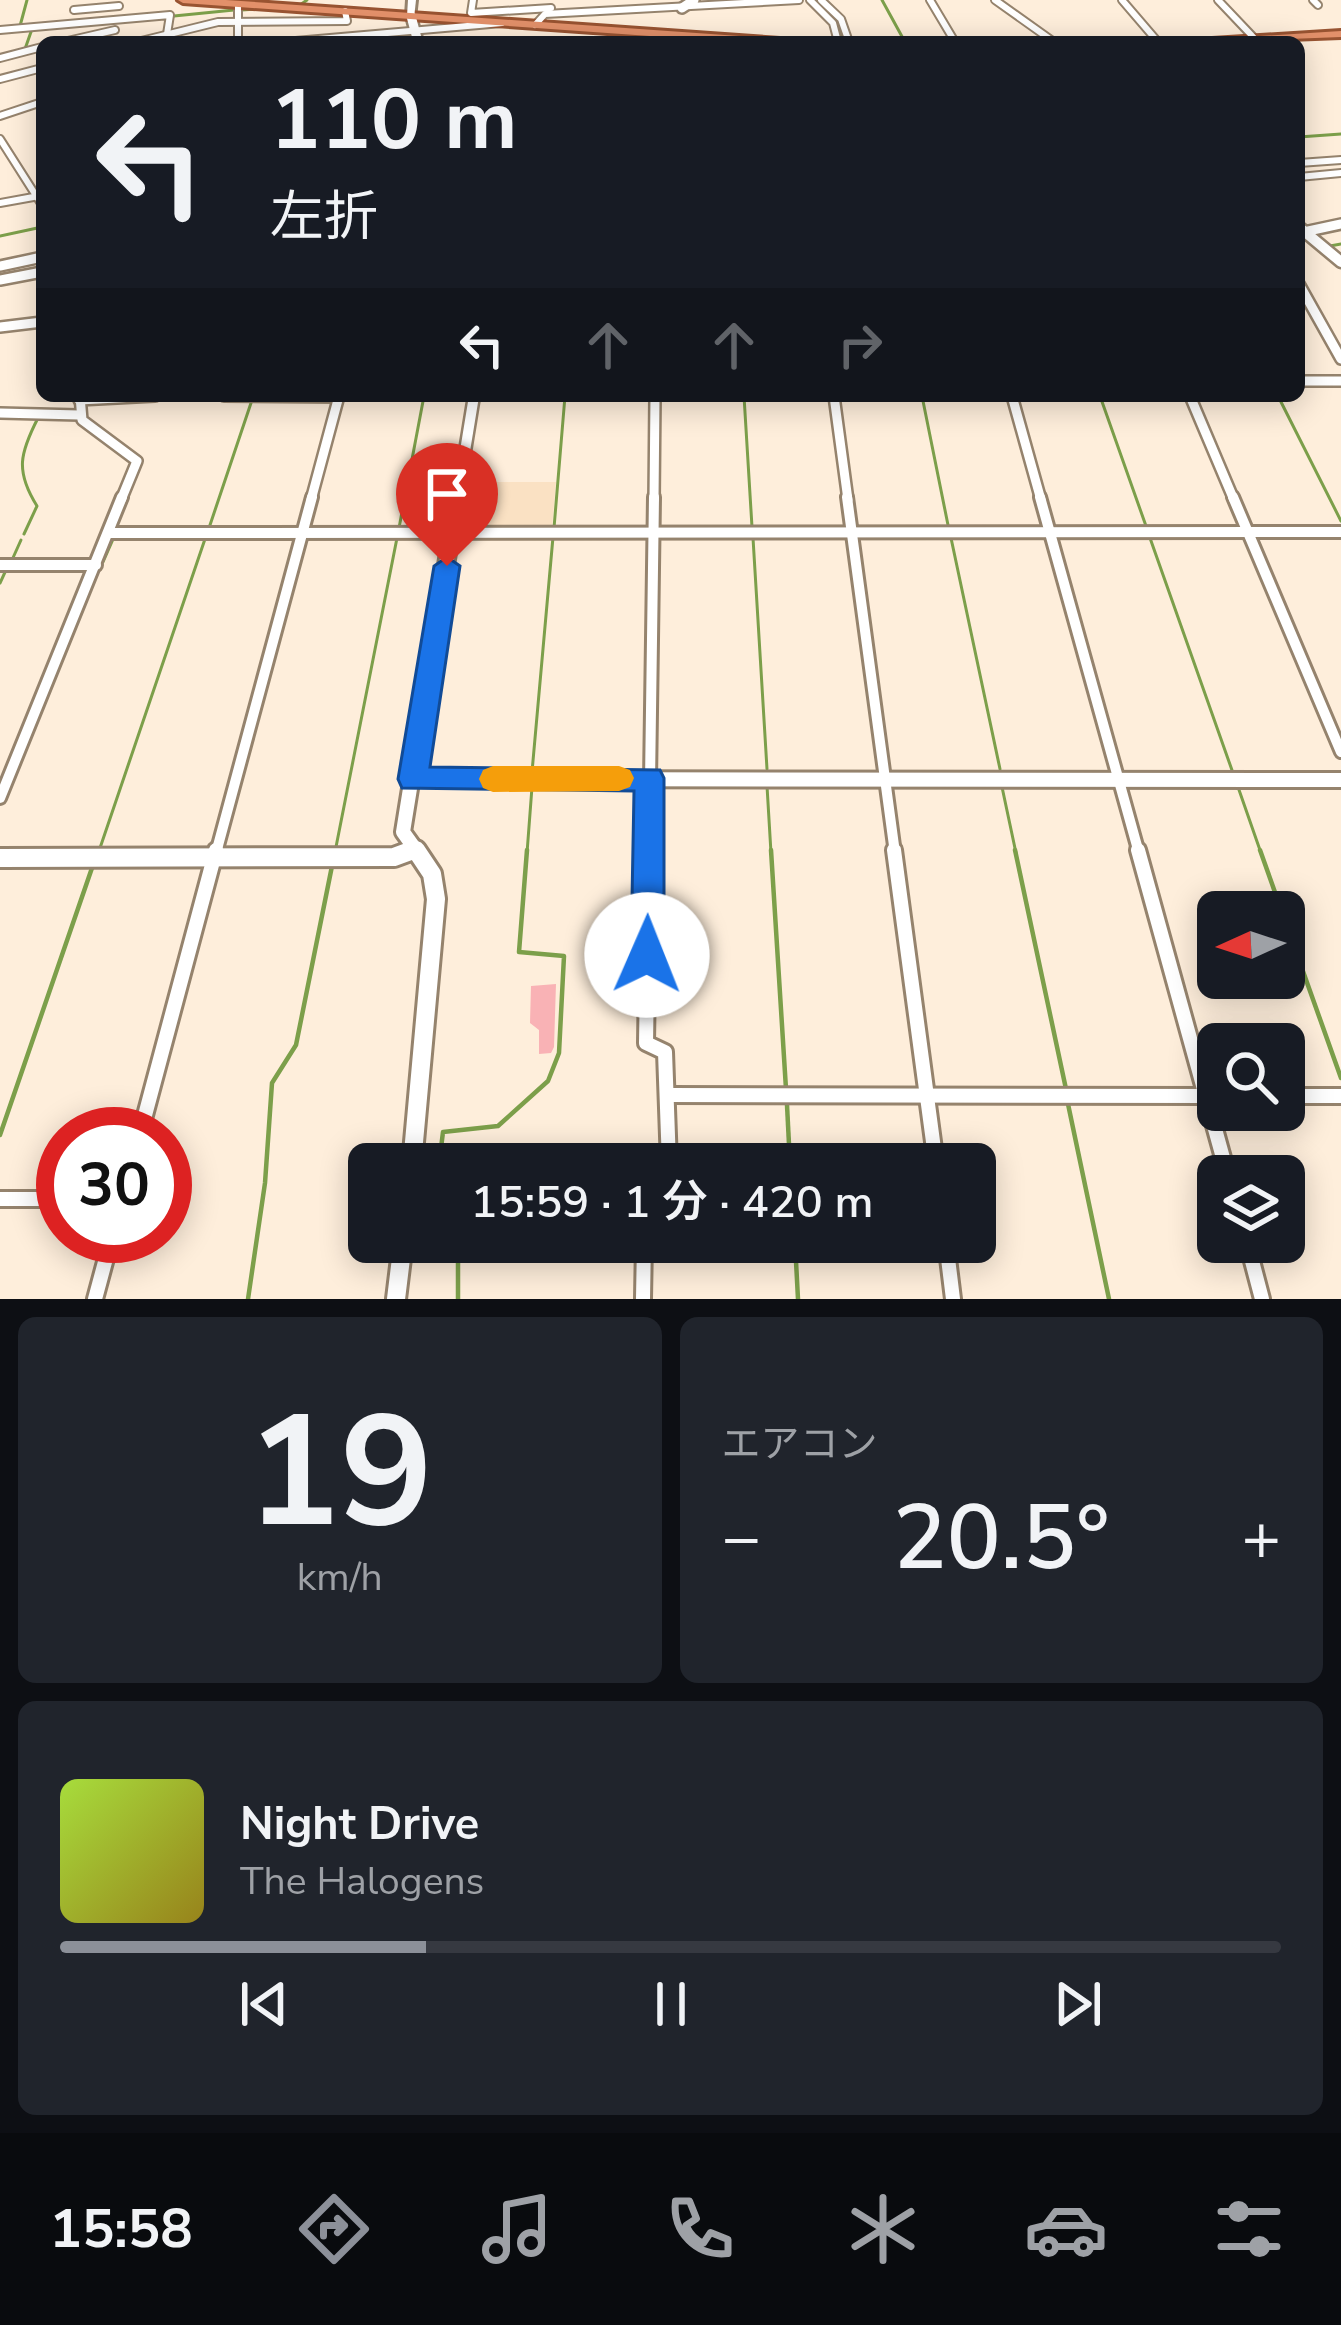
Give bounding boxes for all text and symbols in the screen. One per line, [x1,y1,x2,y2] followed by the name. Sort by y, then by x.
[270,63,518,178] text: 110 m
[72,84,228,240] icon: left
[270,180,378,254] text: 左折
[449,312,515,378] icon: left
[575,312,641,378] icon: ahead
[701,312,767,378] icon: ahead
[827,312,893,378] icon: right
[396,443,498,566] pin
[414,461,480,527] icon: arrive
[1197,891,1305,999] north arrow
[1197,891,1305,1263] map controls
[584,892,710,1018] position arrow
[1197,1023,1305,1131] button: search
[36,1107,192,1263] speed limit sign: 30
[1197,1155,1305,1263] button: layers
[471,1172,873,1233] text: 15:59 · 1 分 · 420 m
[246,1366,433,1579] text: 19
[722,1418,878,1471] text: エアコン
[893,1477,1110,1600] text: 20.5°
[722,1493,761,1583] text: −
[1241,1493,1281,1583] text: +
[297,1551,383,1604] text: km/h
[240,1794,479,1855] text: Night Drive
[240,1855,484,1908] text: The Halogens
[231,1971,297,2037] icon: previous
[638,1971,704,2037] icon: pause
[1045,1971,1111,2037] icon: next
[292,2187,376,2271] icon: directions
[475,2187,559,2271] icon: music
[658,2187,742,2271] icon: phone
[841,2187,925,2271] icon: climate
[1024,2187,1108,2271] icon: car
[1207,2187,1291,2271] icon: filters
[50,2192,193,2266] text: 15:58

